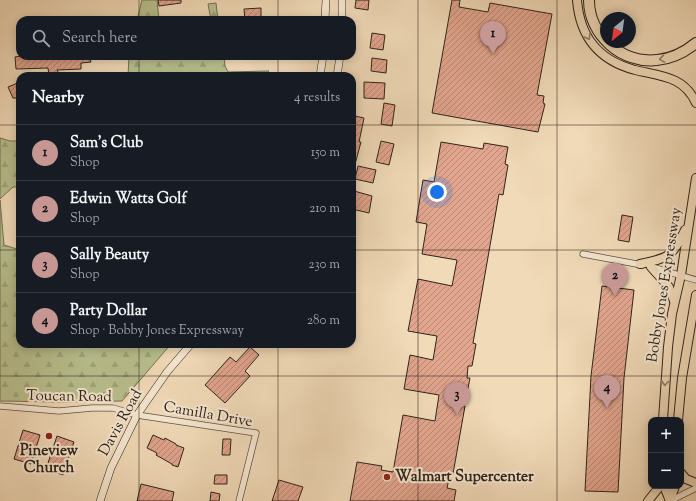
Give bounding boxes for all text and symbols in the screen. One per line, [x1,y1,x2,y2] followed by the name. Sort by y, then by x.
[600,12,636,48] north arrow
[16,16,356,60] search box
[480,21,506,54] pin: 1
[30,27,52,49] icon: search
[62,28,137,49] text: Search here
[583,33,590,40] one-way arrow
[658,55,665,63] one-way arrow
[32,86,84,110] text: Nearby
[294,89,340,107] text: 4 results
[70,133,143,154] text: Sam's Club
[43,144,47,162] text: 1
[311,144,340,162] text: 150 m
[70,154,99,172] text: Shop
[427,182,447,202] your location
[70,189,187,210] text: Edwin Watts Golf
[42,200,48,218] text: 2
[309,200,340,218] text: 210 m
[642,206,688,364] street label: Bobby Jones Expressway
[70,210,99,228] text: Shop
[70,245,149,266] text: Sally Beauty
[42,256,48,274] text: 3
[308,256,340,274] text: 230 m
[602,263,628,296] pin: 2
[70,266,99,284] text: Shop
[70,301,147,322] text: Party Dollar
[42,312,48,330] text: 4
[307,312,340,330] text: 280 m
[70,322,244,340] text: Shop · Bobby Jones Expressway
[594,375,620,408] pin: 4
[661,380,670,386] one-way arrow
[444,382,470,415] pin: 3
[94,385,148,460] street label: Davis Road
[26,386,112,408] street label: Toucan Road
[162,397,254,433] street label: Camilla Drive
[648,417,684,489] map controls
[648,417,684,453] button: +
[44,431,54,441] marker: Pineview Church
[20,441,79,479] place label: Pineview Church
[648,453,684,489] button: −
[395,467,534,488] place label: Walmart Supercenter
[382,472,392,482] marker: Walmart Supercenter

